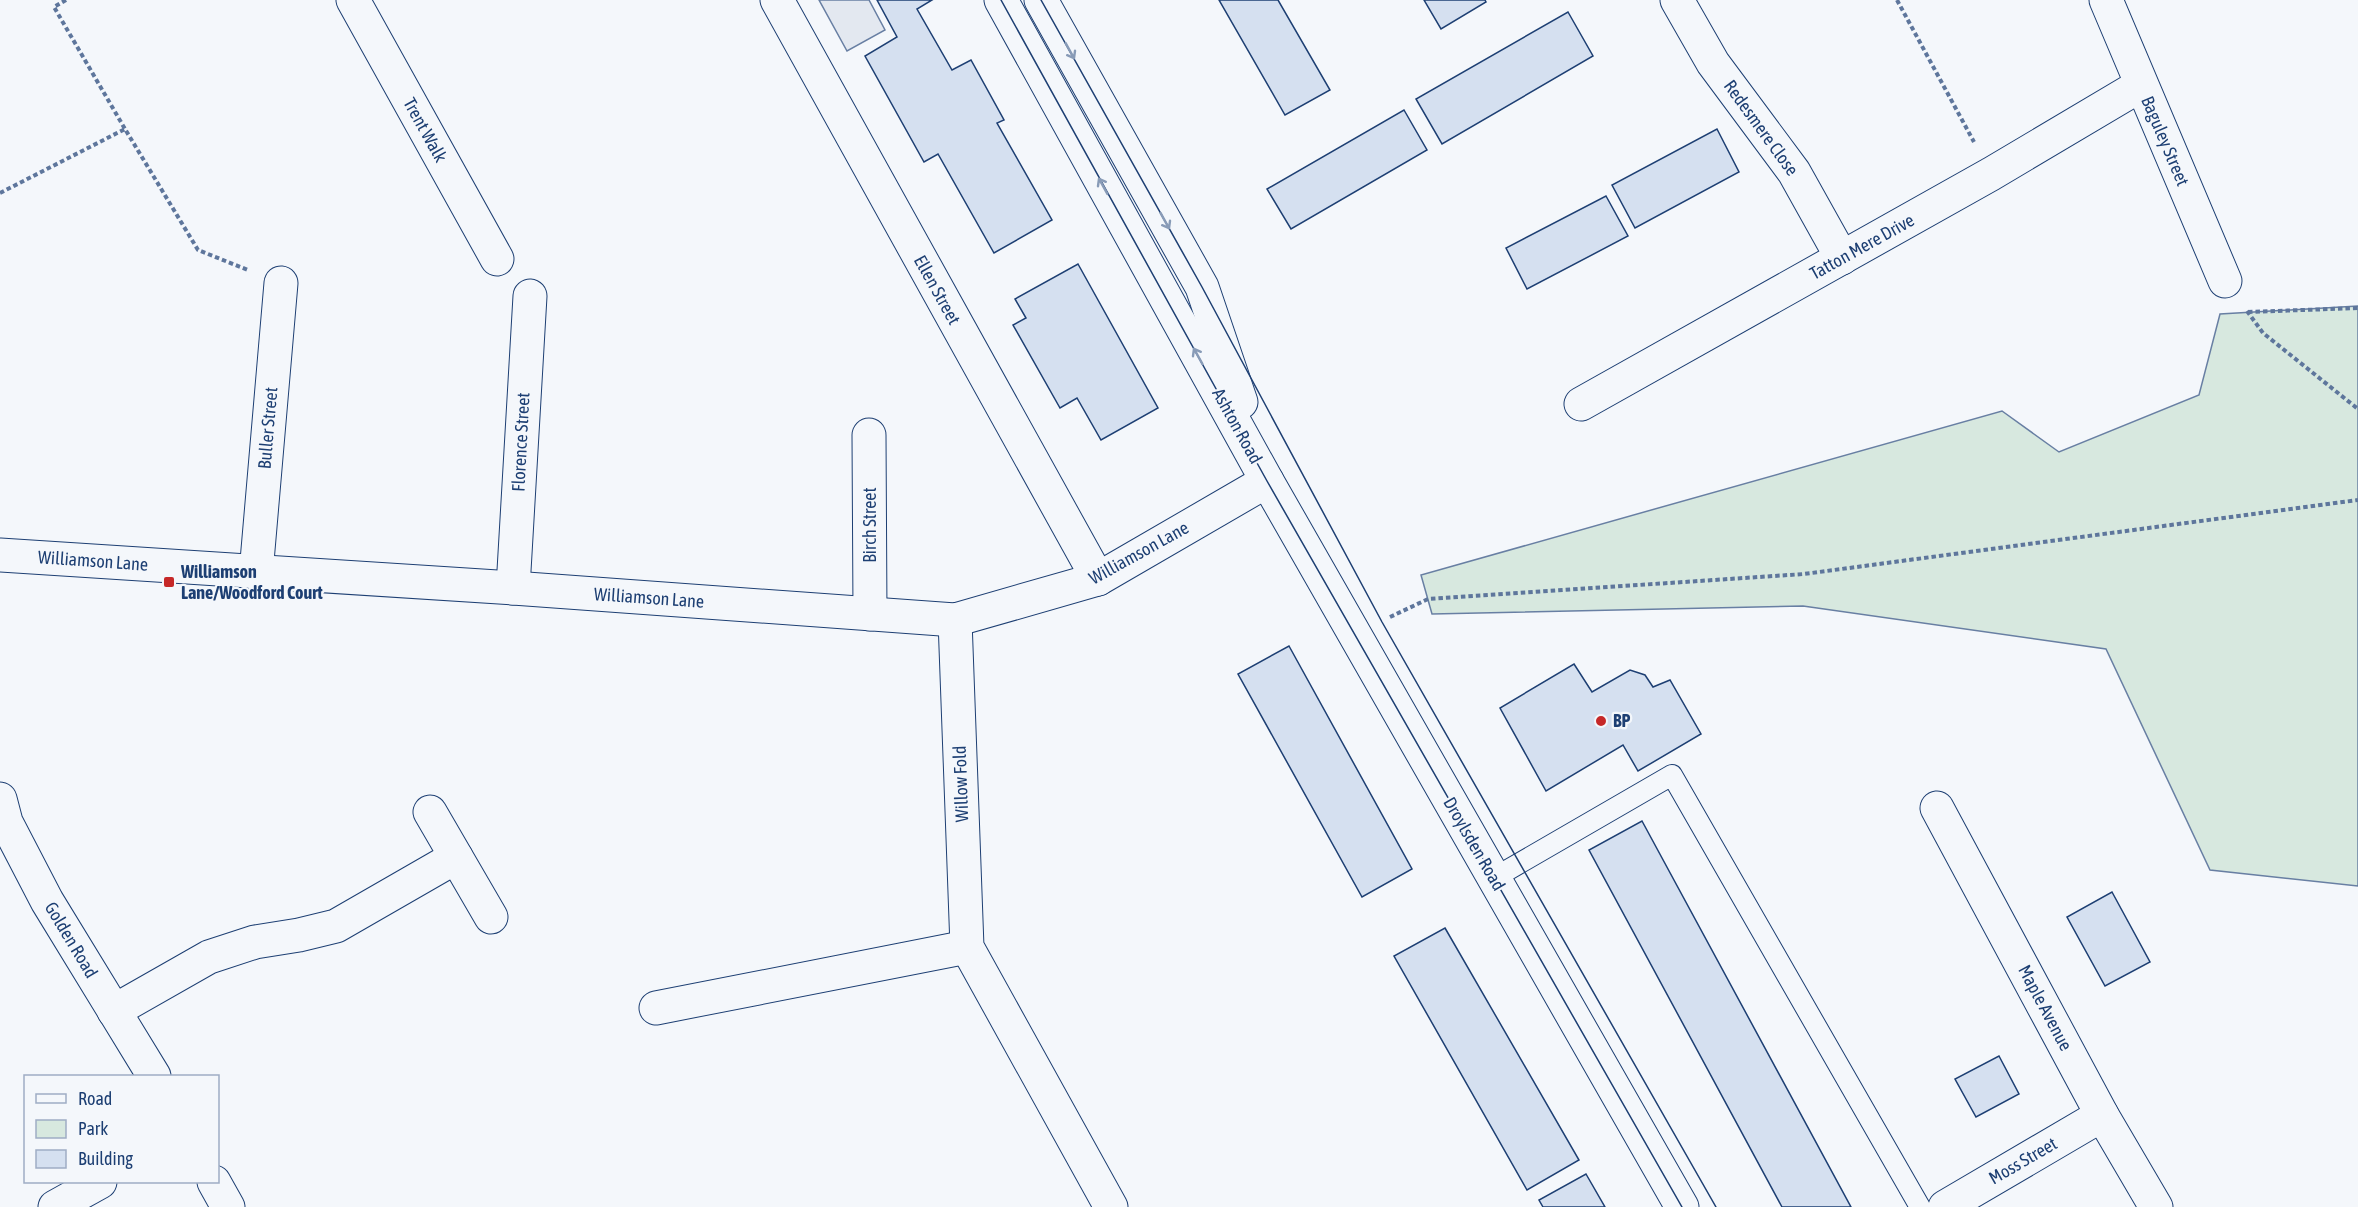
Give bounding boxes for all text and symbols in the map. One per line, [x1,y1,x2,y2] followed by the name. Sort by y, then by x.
[1064,42,1076,59] one-way arrow
[1720,76,1803,180] street label: Redesmere Close
[2137,93,2194,189] street label: Baguley Street
[399,94,452,166] street label: Trent Walk
[1097,177,1108,195] one-way arrow
[1806,209,1918,284] street label: Tatton Mere Drive
[1159,212,1171,229] one-way arrow
[910,251,965,328] street label: Ellen Street
[1192,348,1204,365] one-way arrow
[1208,384,1267,467] street label: Ashton Road
[253,386,282,470] street label: Buller Street
[507,392,534,492] street label: Florence Street
[859,487,880,563] street label: Birch Street
[1085,517,1192,589] street label: Williamson Lane
[37,546,149,575] street label: Williamson Lane
[180,561,323,603] place label: Williamson Lane/Woodford Court
[162,575,176,589] marker: Williamson Lane/Woodford Court
[593,583,705,612] street label: Williamson Lane
[1613,710,1631,731] place label: BP
[1594,714,1608,728] marker: BP
[949,745,972,823] street label: Willow Fold
[1439,793,1510,894] street label: Droylsden Road
[41,898,102,982] street label: Golden Road
[2014,961,2077,1054] street label: Maple Avenue
[24,1075,219,1183] legend
[78,1088,112,1109] text: Road
[78,1118,108,1139] text: Park
[1985,1133,2061,1188] street label: Moss Street
[78,1148,133,1169] text: Building

